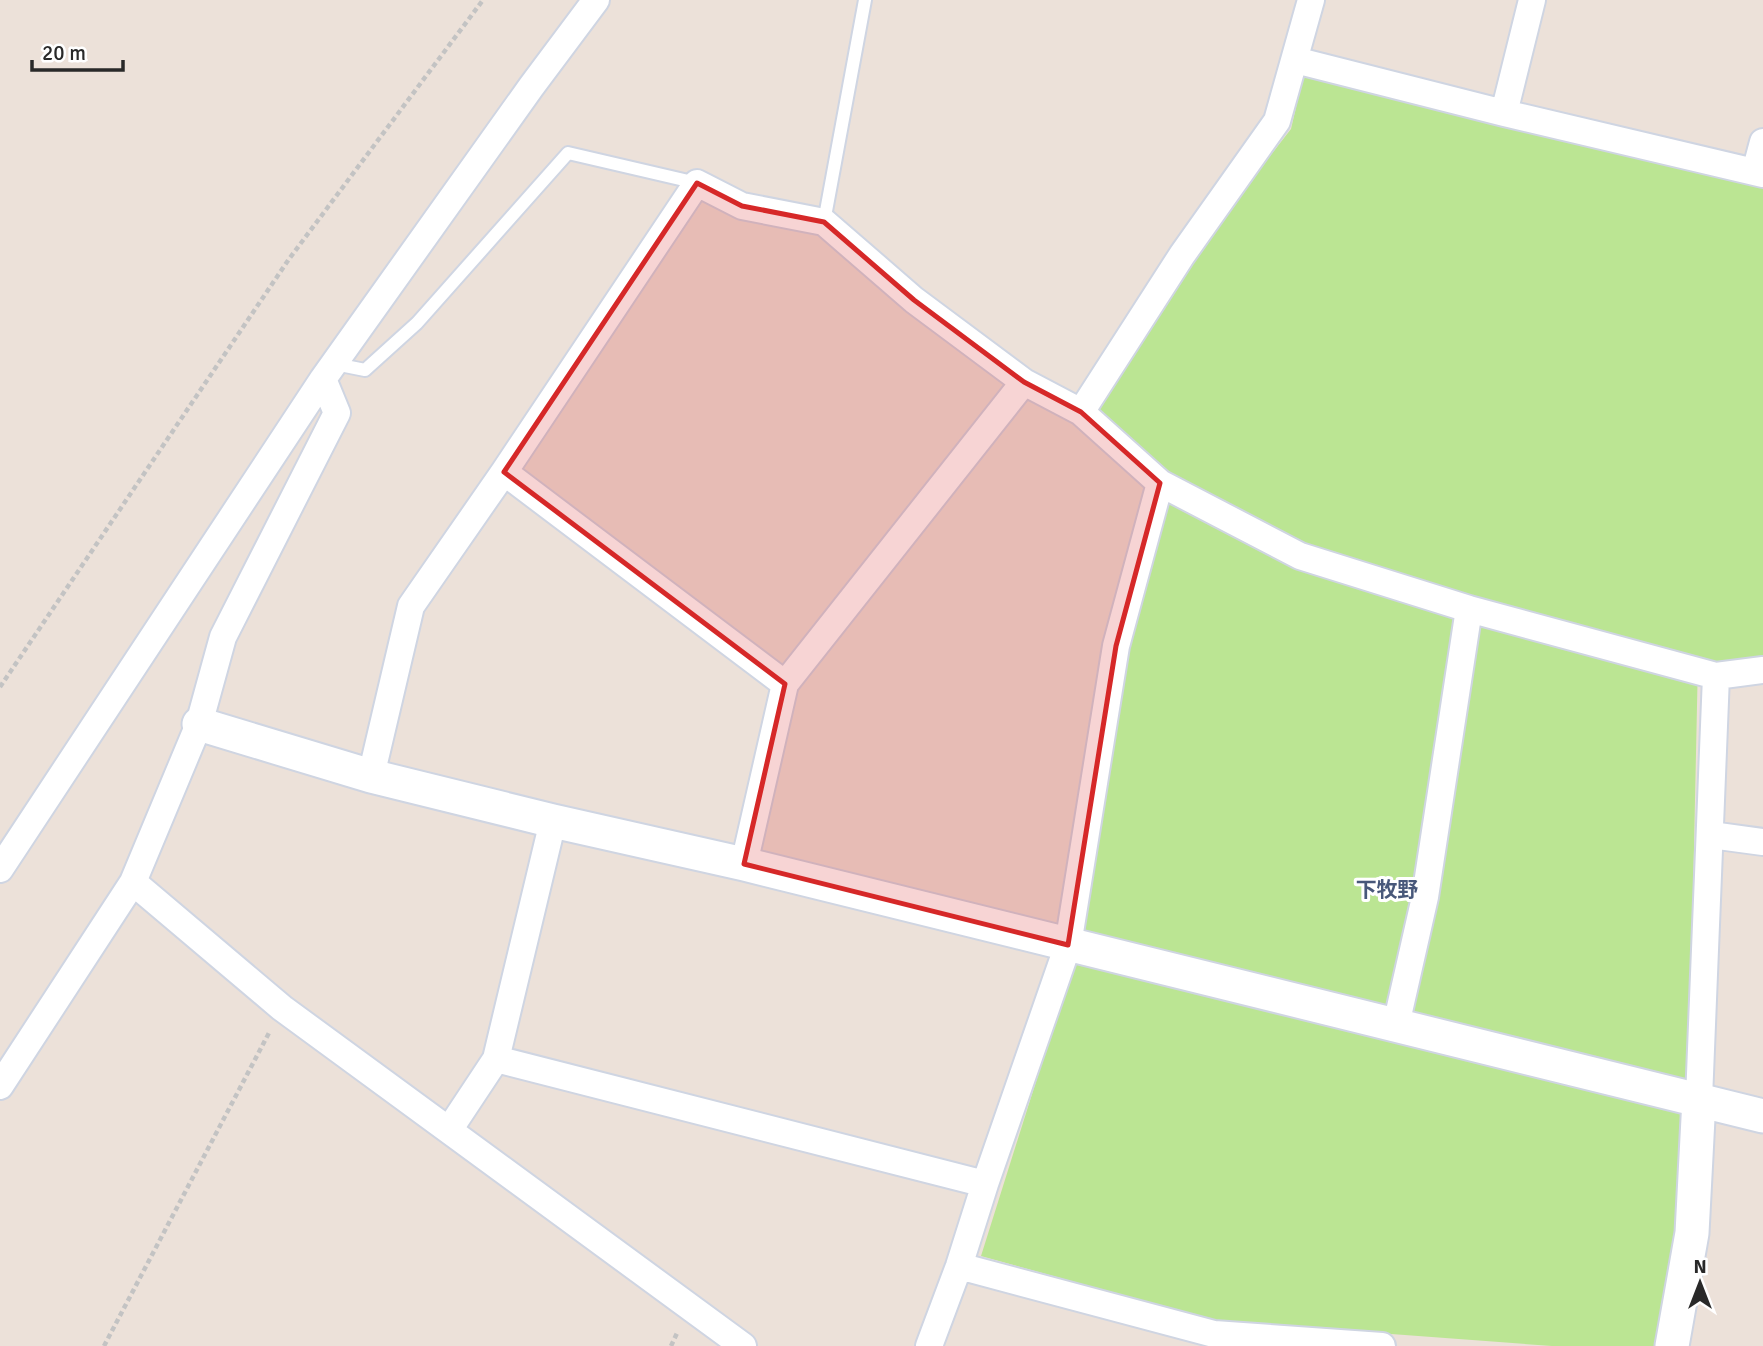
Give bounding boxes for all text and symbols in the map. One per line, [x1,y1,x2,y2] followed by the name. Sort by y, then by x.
[32,28,122,72] scale bar
[42,40,86,66] text: 20 m
[1356,877,1419,903] district label: 下牧野
[1665,1248,1735,1318] north arrow
[1693,1255,1707,1279] text: N

